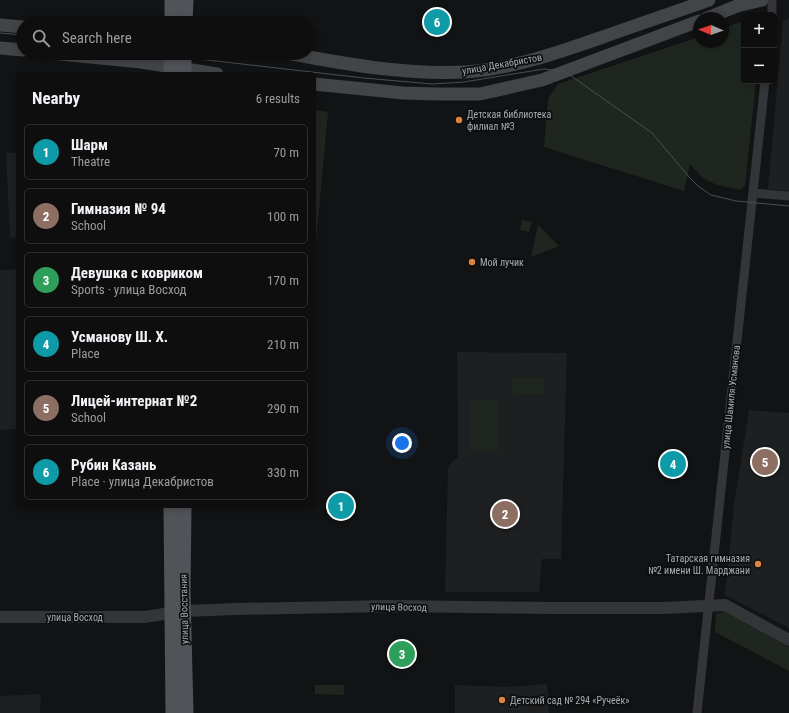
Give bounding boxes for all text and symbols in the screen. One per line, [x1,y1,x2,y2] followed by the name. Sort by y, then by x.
[424,7,450,37] pin: 6
[693,12,729,48] north arrow
[741,12,777,84] map controls
[741,12,777,48] button: +
[16,16,316,60] search box
[30,27,52,49] icon: search
[62,29,132,47] text: Search here
[741,48,777,84] button: −
[461,52,543,76] street label: улица Декабристов
[32,88,80,108] text: Nearby
[256,91,300,106] text: 6 results
[467,109,552,132] place label: Детская библиотека филиал №3
[454,115,464,125] marker: Детская библиотека филиал №3
[71,136,108,154] text: Шарм
[43,145,49,160] text: 1
[273,145,299,160] text: 70 m
[71,154,110,169] text: Theatre
[71,200,166,218] text: Гимназия № 94
[43,209,49,224] text: 2
[267,209,299,224] text: 100 m
[71,218,106,233] text: School
[467,257,477,267] marker: Мой лучик
[480,257,524,268] place label: Мой лучик
[71,264,203,282] text: Девушка с ковриком
[43,273,49,288] text: 3
[267,273,299,288] text: 170 m
[71,282,187,297] text: Sports · улица Восход
[71,328,168,346] text: Усманову Ш. Х.
[43,337,49,352] text: 4
[267,337,299,352] text: 210 m
[720,344,742,449] street label: улица Шамиля Усманова
[71,346,100,361] text: Place
[71,392,197,410] text: Лицей-интернат №2
[43,401,49,416] text: 5
[267,401,299,416] text: 290 m
[71,410,106,425] text: School
[392,433,412,453] your location
[752,447,778,477] pin: 5
[660,449,686,479] pin: 4
[71,456,156,474] text: Рубин Казань
[43,465,49,480] text: 6
[267,465,299,480] text: 330 m
[71,474,214,489] text: Place · улица Декабристов
[328,491,354,521] pin: 1
[492,499,518,529] pin: 2
[648,553,750,576] place label: Татарская гимназия №2 имени Ш. Марджани
[753,559,763,569] marker: Татарская гимназия №2 имени Ш. Марджани
[178,574,190,644] street label: улица Восстания
[371,601,428,613] street label: улица Восход
[47,612,104,623] street label: улица Восход
[389,639,415,669] pin: 3
[497,695,507,705] marker: Детский сад № 294 «Ручеёк»
[510,695,629,706] place label: Детский сад № 294 «Ручеёк»

